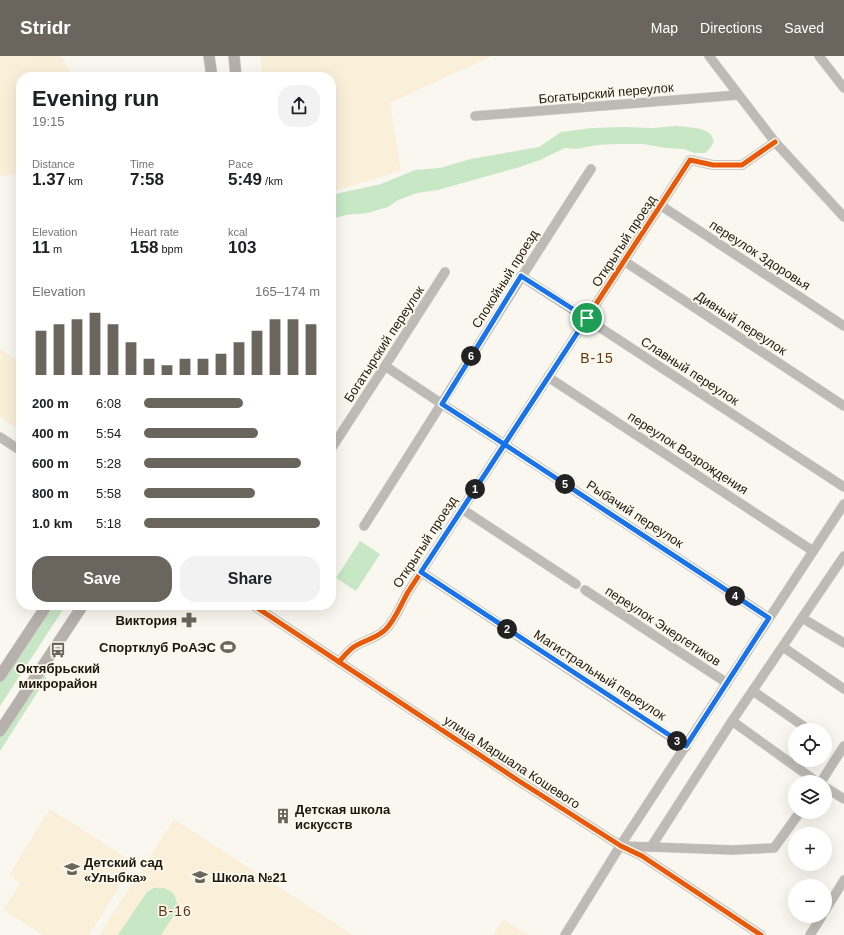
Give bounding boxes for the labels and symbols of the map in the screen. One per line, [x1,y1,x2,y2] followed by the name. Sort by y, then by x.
[538,80,674,106] street label: Богатырский переулок
[589,192,659,290] street label: Открытый проезд
[707,217,813,293] street label: переулок Здоровья
[469,227,542,331] street label: Спокойный проезд
[341,283,427,405] street label: Богатырский переулок
[693,288,790,358] street label: Дивный переулок
[570,301,604,335] pin
[638,334,742,408] street label: Славный переулок
[461,346,481,366] pin: 6
[580,350,614,366] district label: В-15
[625,409,751,497] street label: переулок Возрождения
[555,474,575,494] pin: 5
[584,477,687,551] street label: Рыбачий переулок
[465,479,485,499] pin: 1
[390,493,460,591] street label: Открытый проезд
[603,583,724,669] street label: переулок Энергетиков
[725,586,745,606] pin: 4
[180,611,198,629] pharmacy icon: Виктория
[115,613,177,628] place label: Виктория
[497,619,517,639] pin: 2
[531,627,669,723] street label: Магистральный переулок
[219,638,237,656] sports icon: Спортклуб РоАЭС
[99,640,217,655] place label: Спортклуб РоАЭС
[49,641,67,659] bus stop icon: Октябрьский микрорайон
[16,661,100,691] place label: Октябрьский микрорайон
[441,712,583,812] street label: улица Маршала Кошевого
[667,731,687,751] pin: 3
[295,802,391,832] place label: Детская школа искусств
[274,807,292,825] building icon: Детская школа искусств
[84,855,164,885] place label: Детский сад «Улыбка»
[63,860,81,878] school or university icon: Детский сад «Улыбка»
[191,868,209,886] school or university icon: Школа №21
[212,870,287,885] place label: Школа №21
[158,903,192,919] district label: В-16

